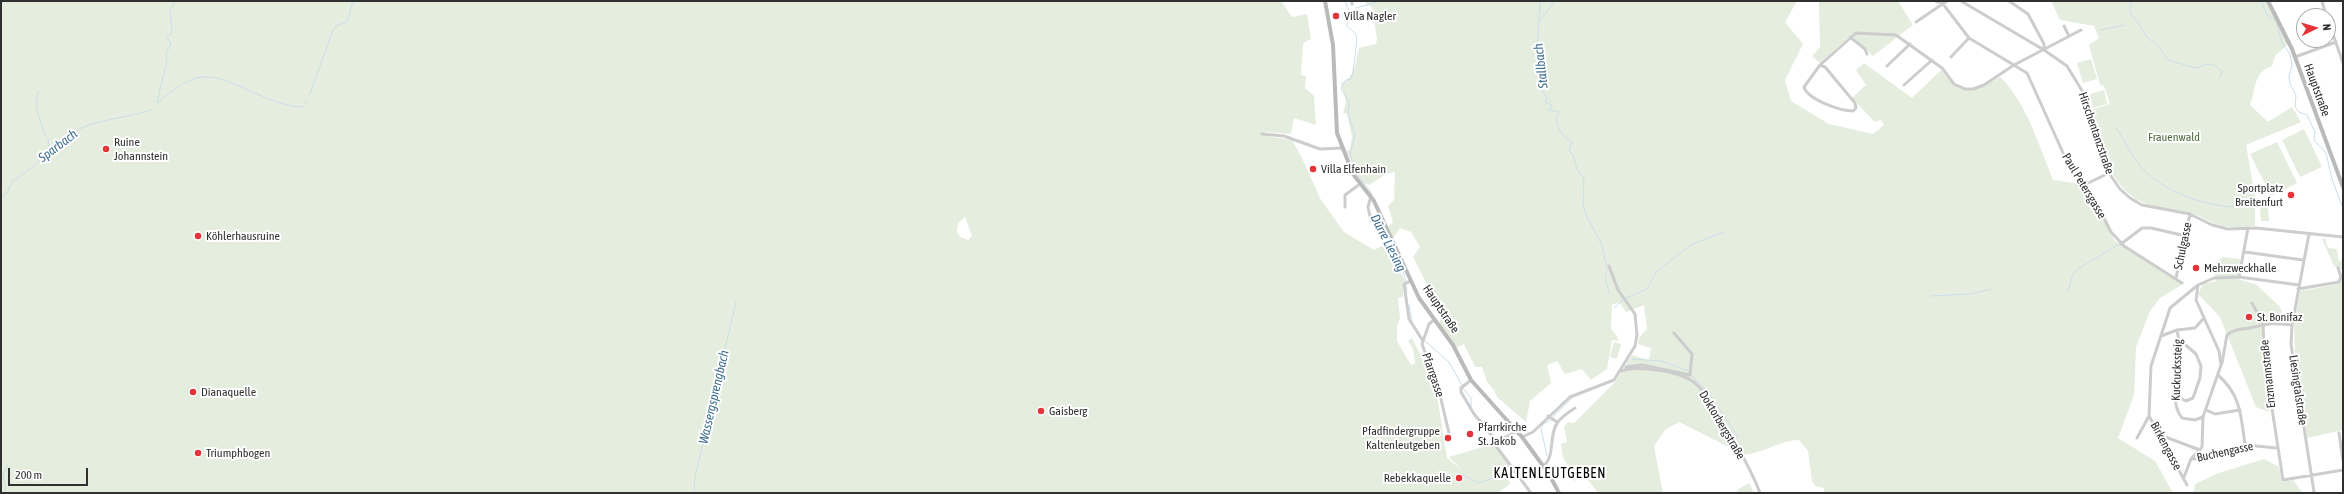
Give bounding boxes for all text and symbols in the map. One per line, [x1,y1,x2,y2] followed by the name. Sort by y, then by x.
[2296,8,2336,48] north arrow
[1344,9,1396,23] place label: Villa Nagler
[1331,11,1341,21] marker: Villa Nagler
[2321,23,2333,31] text: N
[1530,43,1552,89] water label: Stallbach
[2301,62,2333,118] street label: Hauptstraße
[2075,90,2117,176] street label: Hirschentanzstraße
[35,126,81,166] water label: Sparbach
[2148,130,2200,144] park label: Frauenwald
[114,135,168,163] place label: Ruine Johannstein
[101,144,111,154] marker: Ruine Johannstein
[2059,151,2109,221] street label: Paul Petersgasse
[1321,162,1386,176] place label: Villa Elfenhain
[1308,164,1318,174] marker: Villa Elfenhain
[2235,181,2283,209] place label: Sportplatz Breitenfurt
[2286,190,2296,200] marker: Sportplatz Breitenfurt
[1367,212,1409,274] water label: Dürre Liesing
[2171,221,2195,271] street label: Schulgasse
[206,229,280,243] place label: Köhlerhausruine
[193,231,203,241] marker: Köhlerhausruine
[2204,261,2276,275] place label: Mehrzweckhalle
[2191,263,2201,273] marker: Mehrzweckhalle
[1420,282,1462,336] street label: Hauptstraße
[2257,310,2302,324] place label: St. Bonifaz
[2244,312,2254,322] marker: St. Bonifaz
[2169,339,2185,401] street label: Kuckuckssteig
[2257,339,2279,409] street label: Enzmannstraße
[696,349,732,445] water label: Wassergsprengbach
[1419,351,1447,399] street label: Pfarrgasse
[2286,354,2310,426] street label: Liesingtalstraße
[201,385,256,399] place label: Dianaquelle
[188,387,198,397] marker: Dianaquelle
[1696,388,1748,462] street label: Doktorbergstraße
[1049,404,1087,418] place label: Gaisberg
[1036,406,1046,416] marker: Gaisberg
[2147,419,2185,473] street label: Birkengasse
[1478,420,1527,448] place label: Pfarrkirche St. Jakob
[1362,424,1440,452] place label: Pfadfindergruppe Kaltenleutgeben
[1465,429,1475,439] marker: Pfarrkirche St. Jakob
[1443,433,1453,443] marker: Pfadfindergruppe Kaltenleutgeben
[2195,439,2255,465] street label: Buchengasse
[206,446,270,460] place label: Triumphbogen
[193,448,203,458] marker: Triumphbogen
[10,460,90,486] scale bar
[1494,466,1606,482] district label: KALTENLEUTGEBEN
[15,468,42,482] text: 200 m
[1384,471,1451,485] place label: Rebekkaquelle
[1454,473,1464,483] marker: Rebekkaquelle

